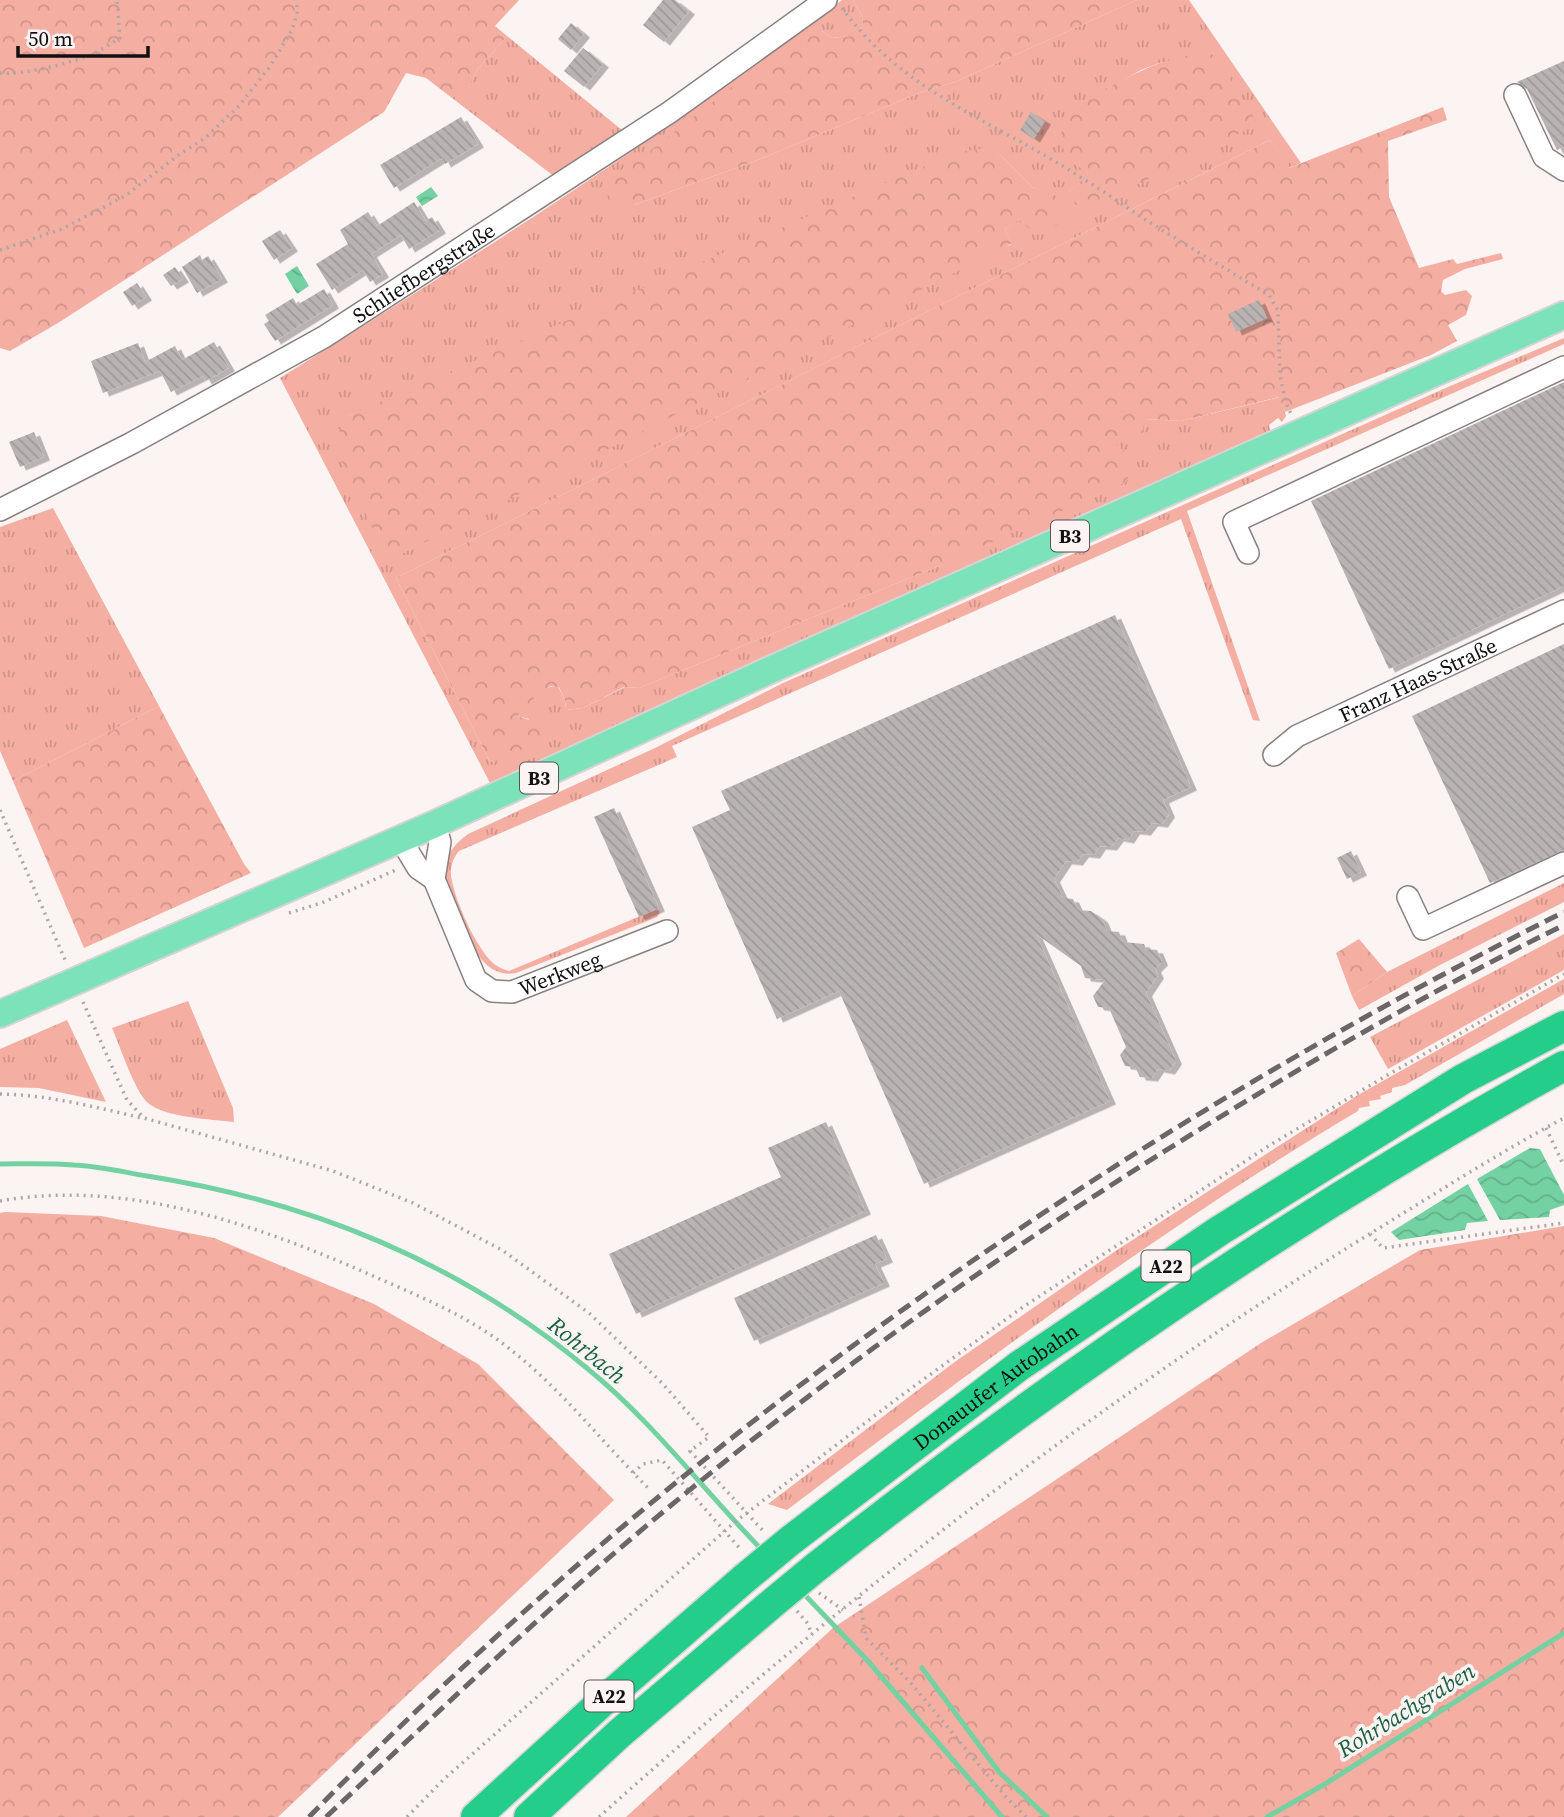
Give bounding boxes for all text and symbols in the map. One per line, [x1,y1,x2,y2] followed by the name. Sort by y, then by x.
[18,14,147,58] scale bar
[28,24,73,53] text: 50 m
[347,215,500,329] street label: Schliefbergstraße
[1051,520,1089,552] road number: B3
[1334,630,1501,729] street label: Franz Haas-Straße
[520,762,558,793] road number: B3
[514,944,605,1003] street label: Werkweg
[1142,1250,1190,1282] road number: A22
[541,1308,633,1392] water label: Rohrbach
[907,1316,1084,1456] street label: Donauufer Autobahn
[1330,1655,1481,1766] water label: Rohrbachgraben
[584,1680,634,1712] road number: A22

